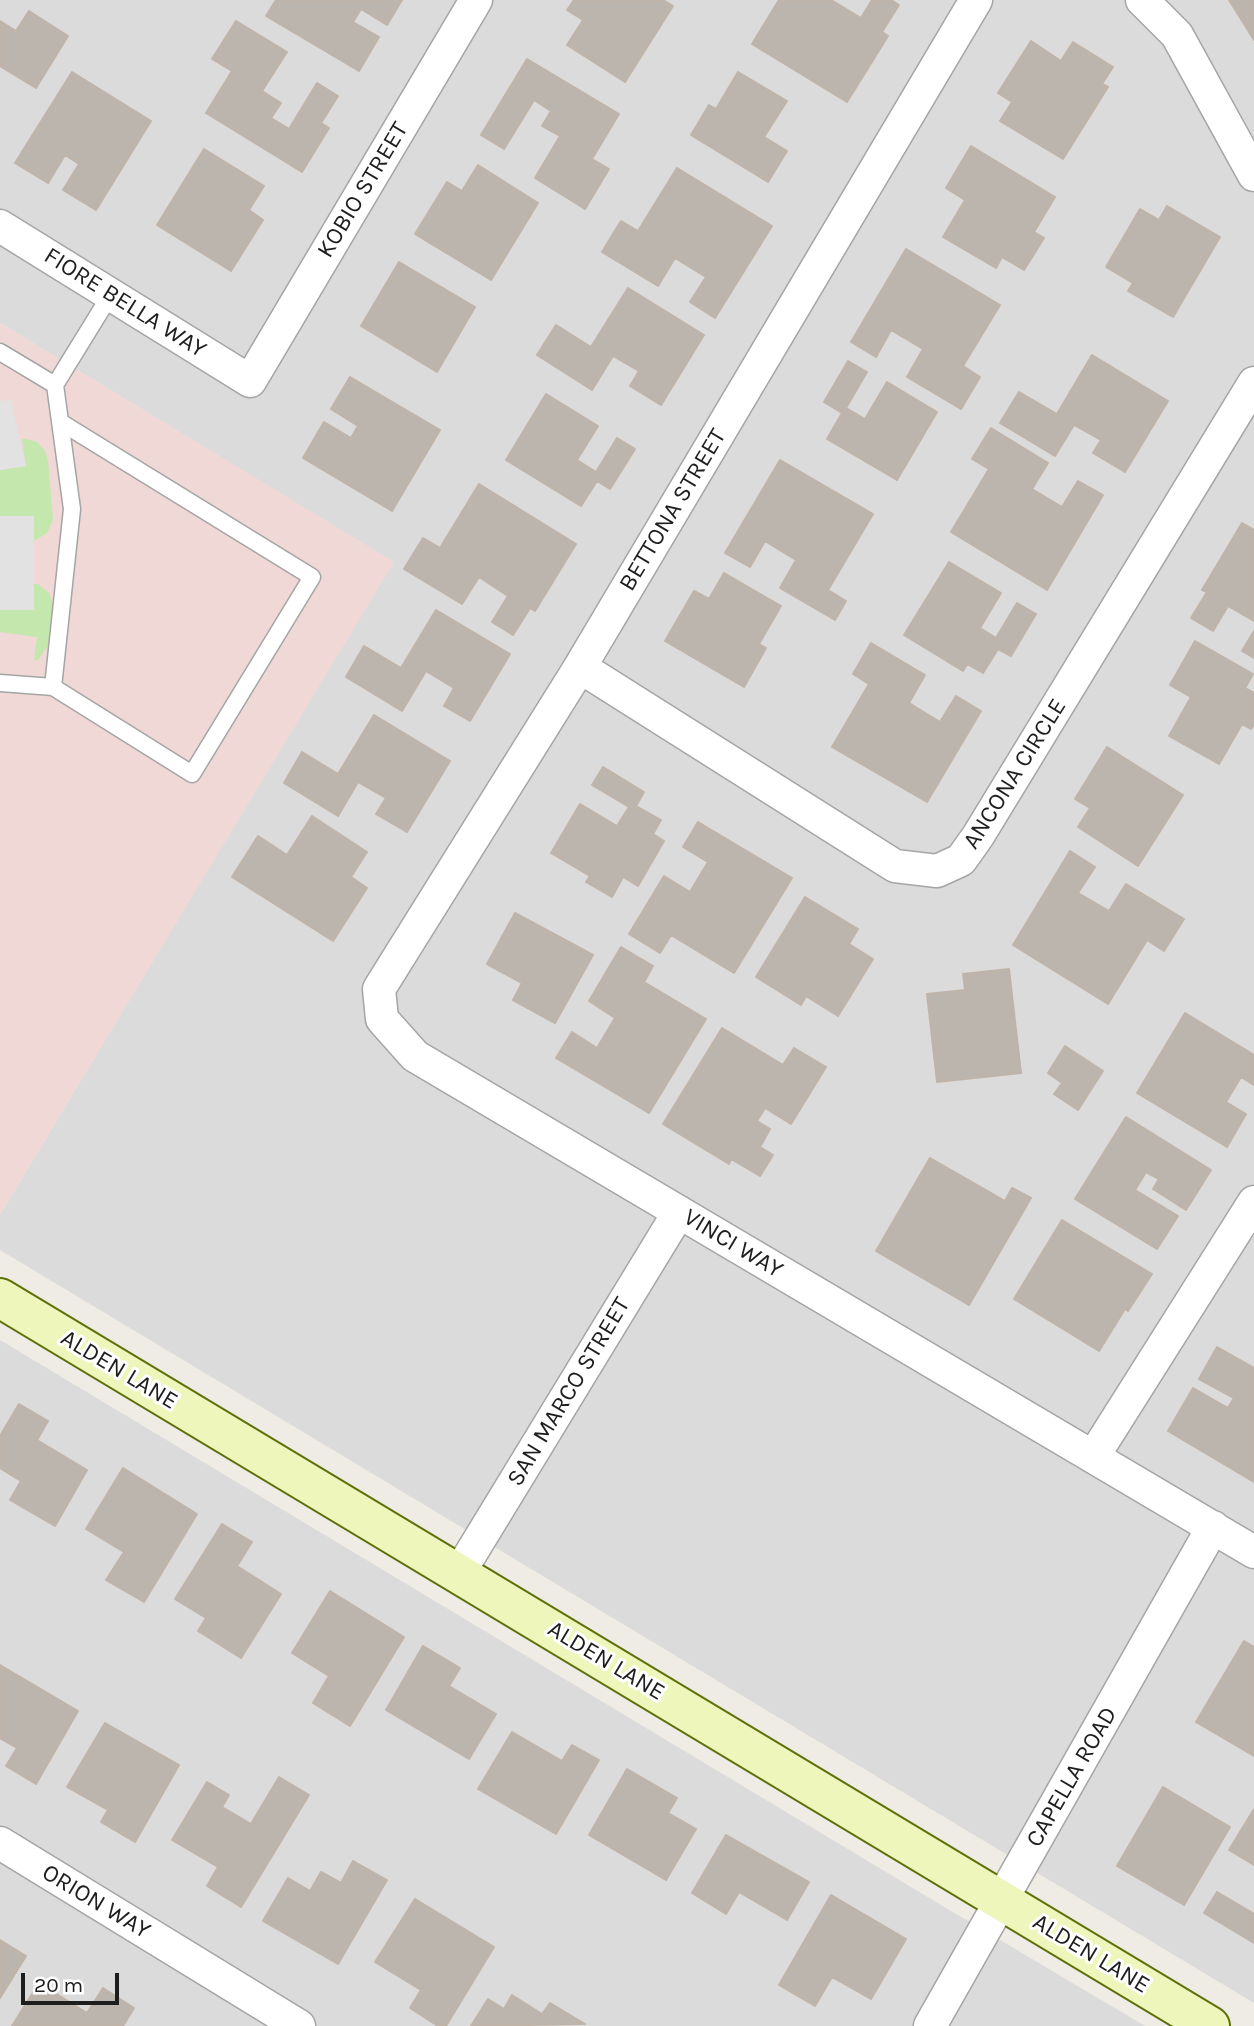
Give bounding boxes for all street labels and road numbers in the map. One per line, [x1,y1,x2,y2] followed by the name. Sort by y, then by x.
[311,117,415,263] street label: KOBIO STREET
[38,241,212,365] street label: FIORE BELLA WAY
[613,424,733,596] street label: BETTONA STREET
[957,693,1073,855] street label: ANCONA CIRCLE
[678,1203,788,1285] street label: VINCI WAY
[501,1292,637,1492] street label: SAN MARCO STREET
[55,1324,183,1416] street label: ALDEN LANE
[542,1615,670,1707] street label: ALDEN LANE
[1020,1702,1124,1852] street label: CAPELLA ROAD
[36,1858,156,1946] street label: ORION WAY
[1027,1908,1155,2000] street label: ALDEN LANE

